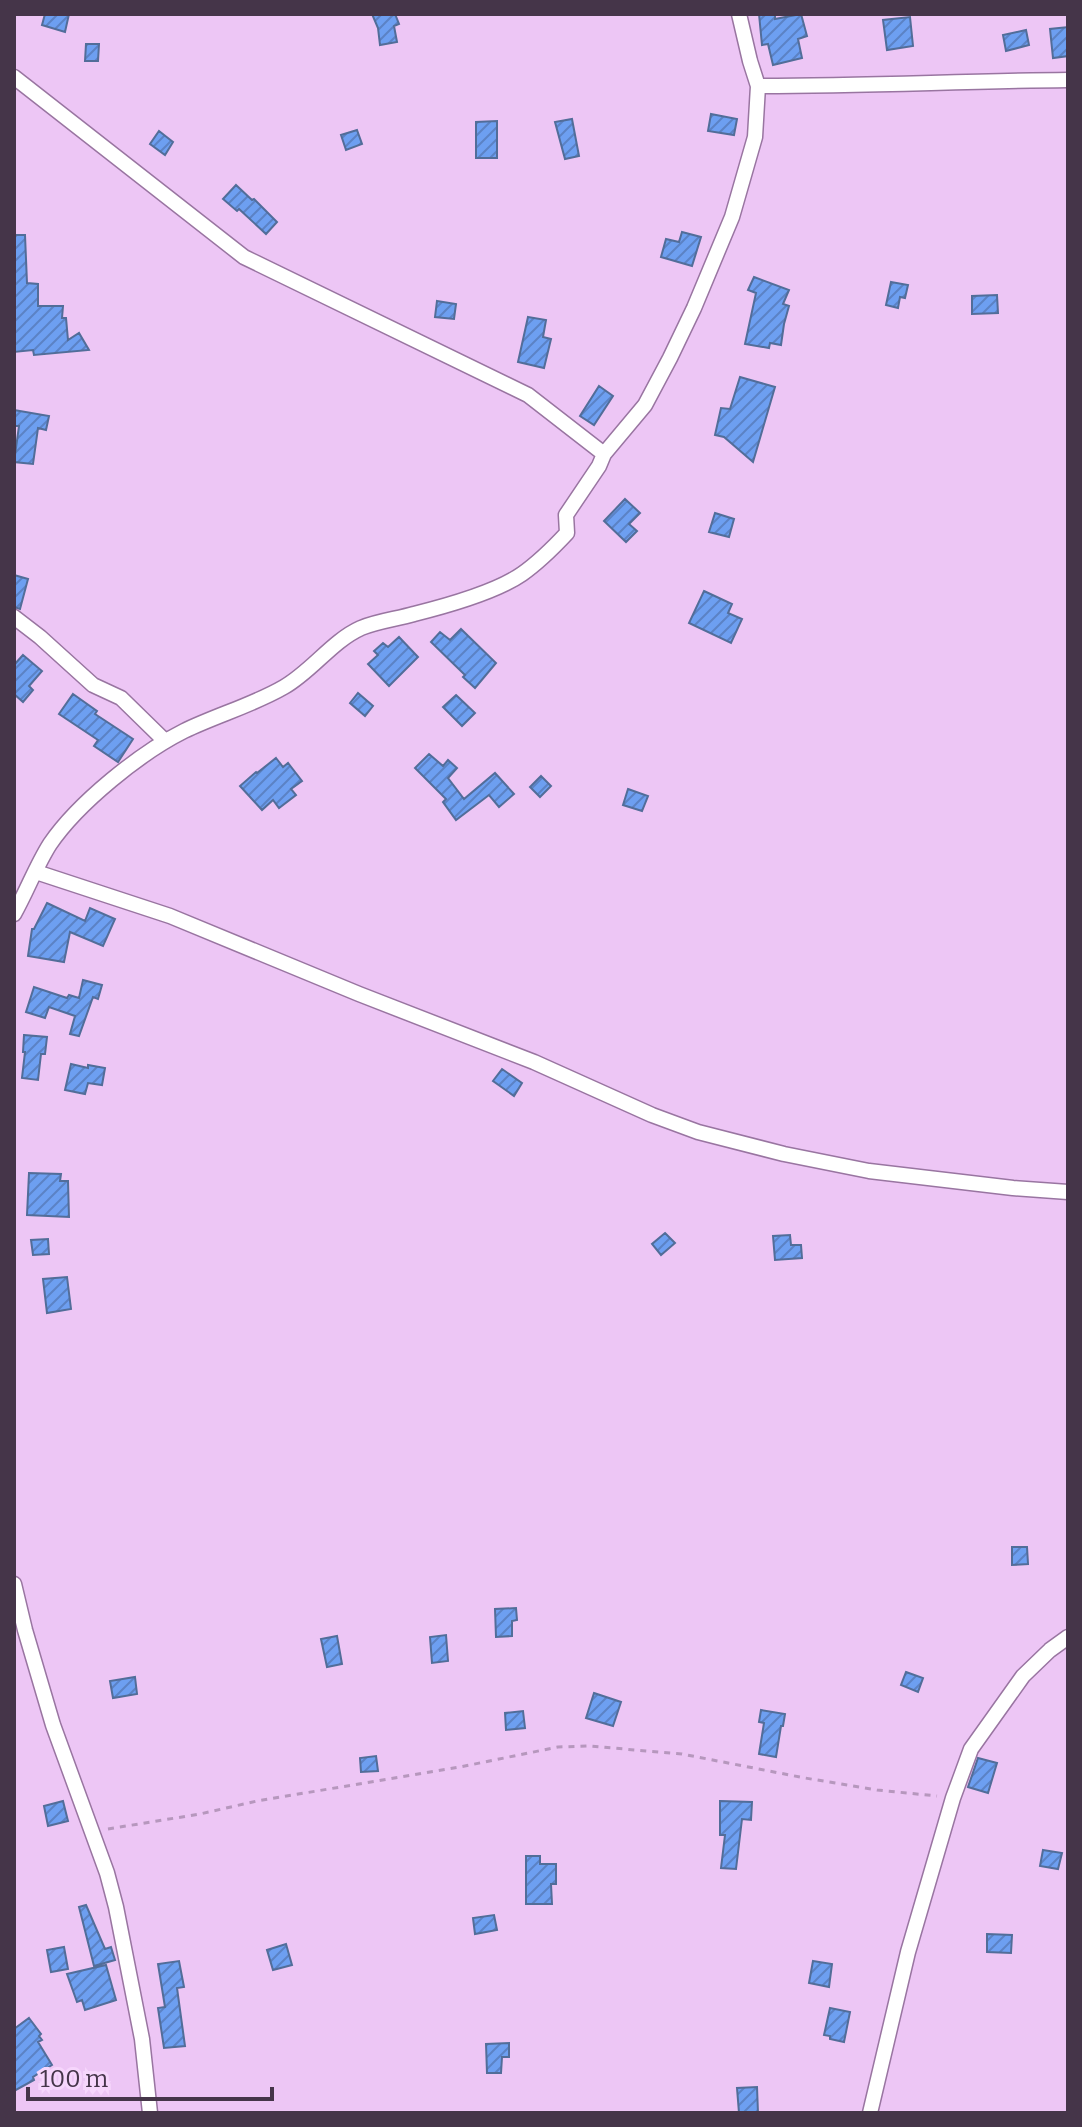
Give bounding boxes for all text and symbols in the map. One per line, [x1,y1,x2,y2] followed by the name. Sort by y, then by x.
[28,2051,272,2101] scale bar
[40,2065,108,2093] text: 100 m

